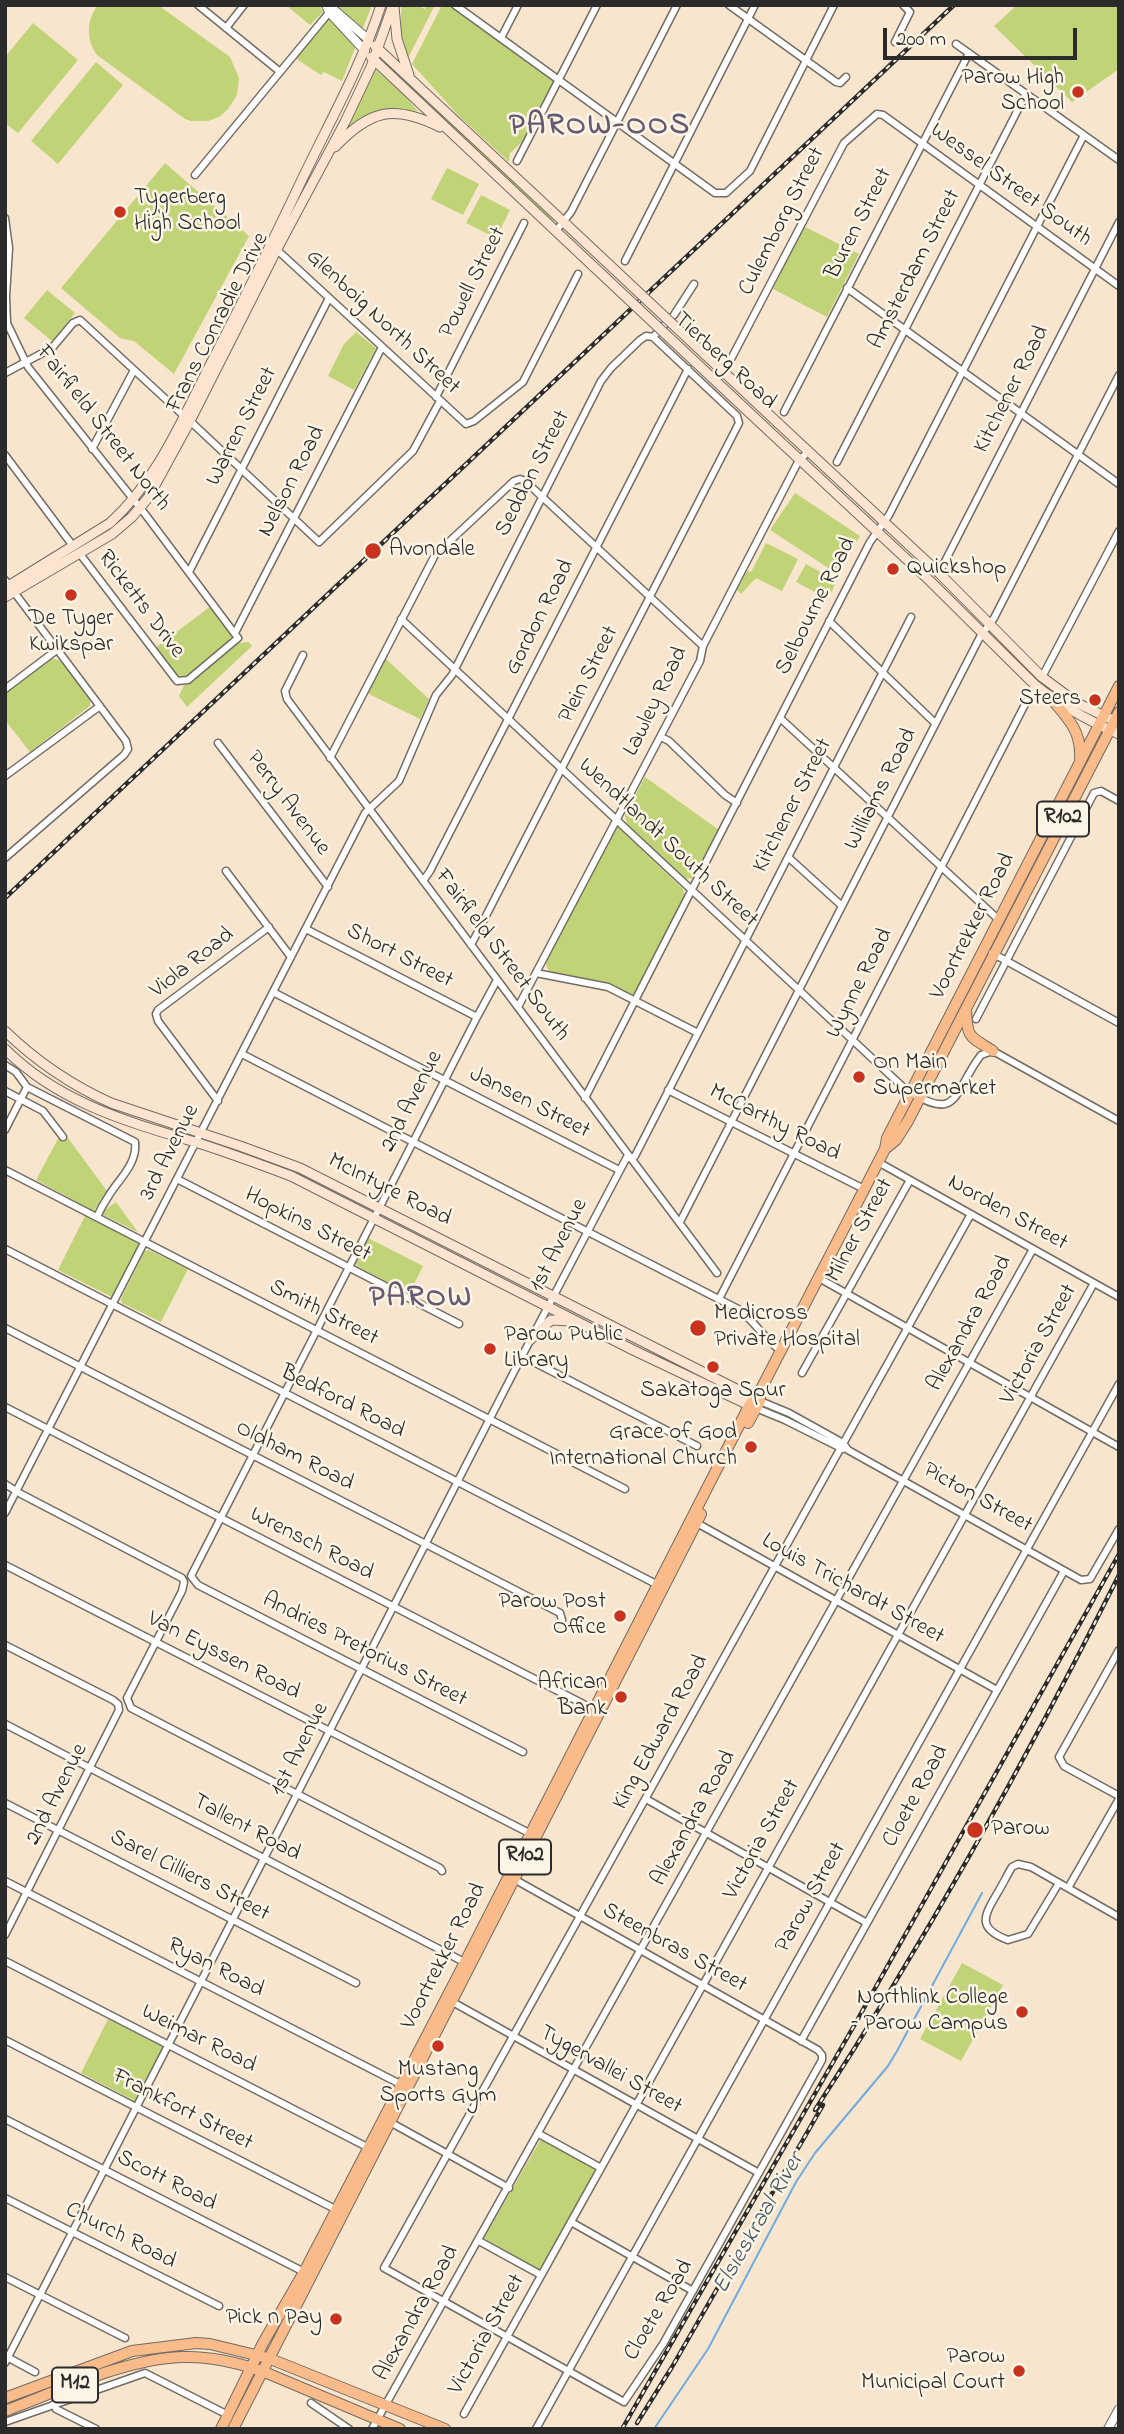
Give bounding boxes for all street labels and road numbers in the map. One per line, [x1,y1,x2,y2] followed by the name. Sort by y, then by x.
[924,118,1096,254] street label: Wessel Street South
[734,143,832,301] street label: Culemborg Street
[820,164,900,284] street label: Buren Street
[864,185,968,355] street label: Amsterdam Street
[434,223,514,343] street label: Powell Street
[162,229,276,417] street label: Frans Conradie Drive
[299,244,465,402] street label: Glenboig North Street
[667,307,781,417] street label: Tierberg Road
[969,322,1057,458] street label: Kitchener Road
[29,340,175,518] street label: Fairfield Street North
[201,363,285,491] street label: Warren Street
[490,406,578,542] street label: Seddon Street
[253,422,333,542] street label: Nelson Road
[771,534,863,680] street label: Selbourne Road
[90,545,190,665] street label: Ricketts Drive
[500,556,582,680] street label: Gordon Road
[554,622,626,728] street label: Plein Street
[619,643,695,761] street label: Lawley Road
[840,725,924,855] street label: Williams Road
[748,734,840,878] street label: Kitchener Street
[239,746,335,862] street label: Perry Avenue
[571,753,763,935] street label: Wendtlandt South Street
[1037,802,1089,836] road number: R102
[925,849,1023,1005] street label: Voortrekker Road
[427,864,575,1048] street label: Fairfield Street South
[341,918,457,996] street label: Short Street
[145,923,241,1005] street label: Viola Road
[822,925,900,1043] street label: Wynne Road
[376,1047,450,1157] street label: 2nd Avenue
[464,1062,594,1146] street label: Jansen Street
[704,1079,844,1169] street label: McCarthy Road
[135,1100,207,1206] street label: 3rd Avenue
[323,1148,455,1234] street label: McIntyre Road
[942,1170,1072,1258] street label: Norden Street
[821,1174,901,1288] street label: Milner Street
[239,1182,375,1270] street label: Hopkins Street
[525,1195,595,1297] street label: 1st Avenue
[922,1251,1020,1397] street label: Alexandra Road
[264,1275,382,1353] street label: Smith Street
[996,1280,1084,1410] street label: Victoria Street
[275,1360,409,1446] street label: Bedford Road
[230,1415,358,1499] street label: Oldham Road
[917,1458,1037,1540] street label: Picton Street
[244,1502,378,1588] street label: Wrensch Road
[756,1528,948,1652] street label: Louis Trichardt Street
[257,1587,471,1715] street label: Andries Pretorius Street
[142,1607,304,1707] street label: Van Eyssen Road
[608,1651,716,1815] street label: King Edward Road
[266,1699,336,1801] street label: 1st Avenue
[21,1740,95,1850] street label: 2nd Avenue
[878,1741,956,1853] street label: Cloete Road
[646,1746,744,1892] street label: Alexandra Road
[719,1775,807,1905] street label: Victoria Street
[187,1789,305,1869] street label: Tallent Road
[104,1825,274,1929] street label: Sarel Cilliers Street
[770,1838,854,1958] street label: Parow Street
[499,1840,551,1874] road number: R102
[396,1879,494,2035] street label: Voortrekker Road
[597,1898,751,2000] street label: Steenbras Street
[162,1933,268,2005] street label: Ryan Road
[136,1999,260,2081] street label: Weimar Road
[534,2020,686,2122] street label: Tygervallei Street
[107,2064,257,2158] street label: Frankfort Street
[112,2145,220,2219] street label: Scott Road
[60,2197,180,2277] street label: Church Road
[369,2241,467,2387] street label: Alexandra Road
[619,2256,701,2366] street label: Cloete Road
[444,2270,532,2400] street label: Victoria Street
[52,2368,98,2402] road number: M12

